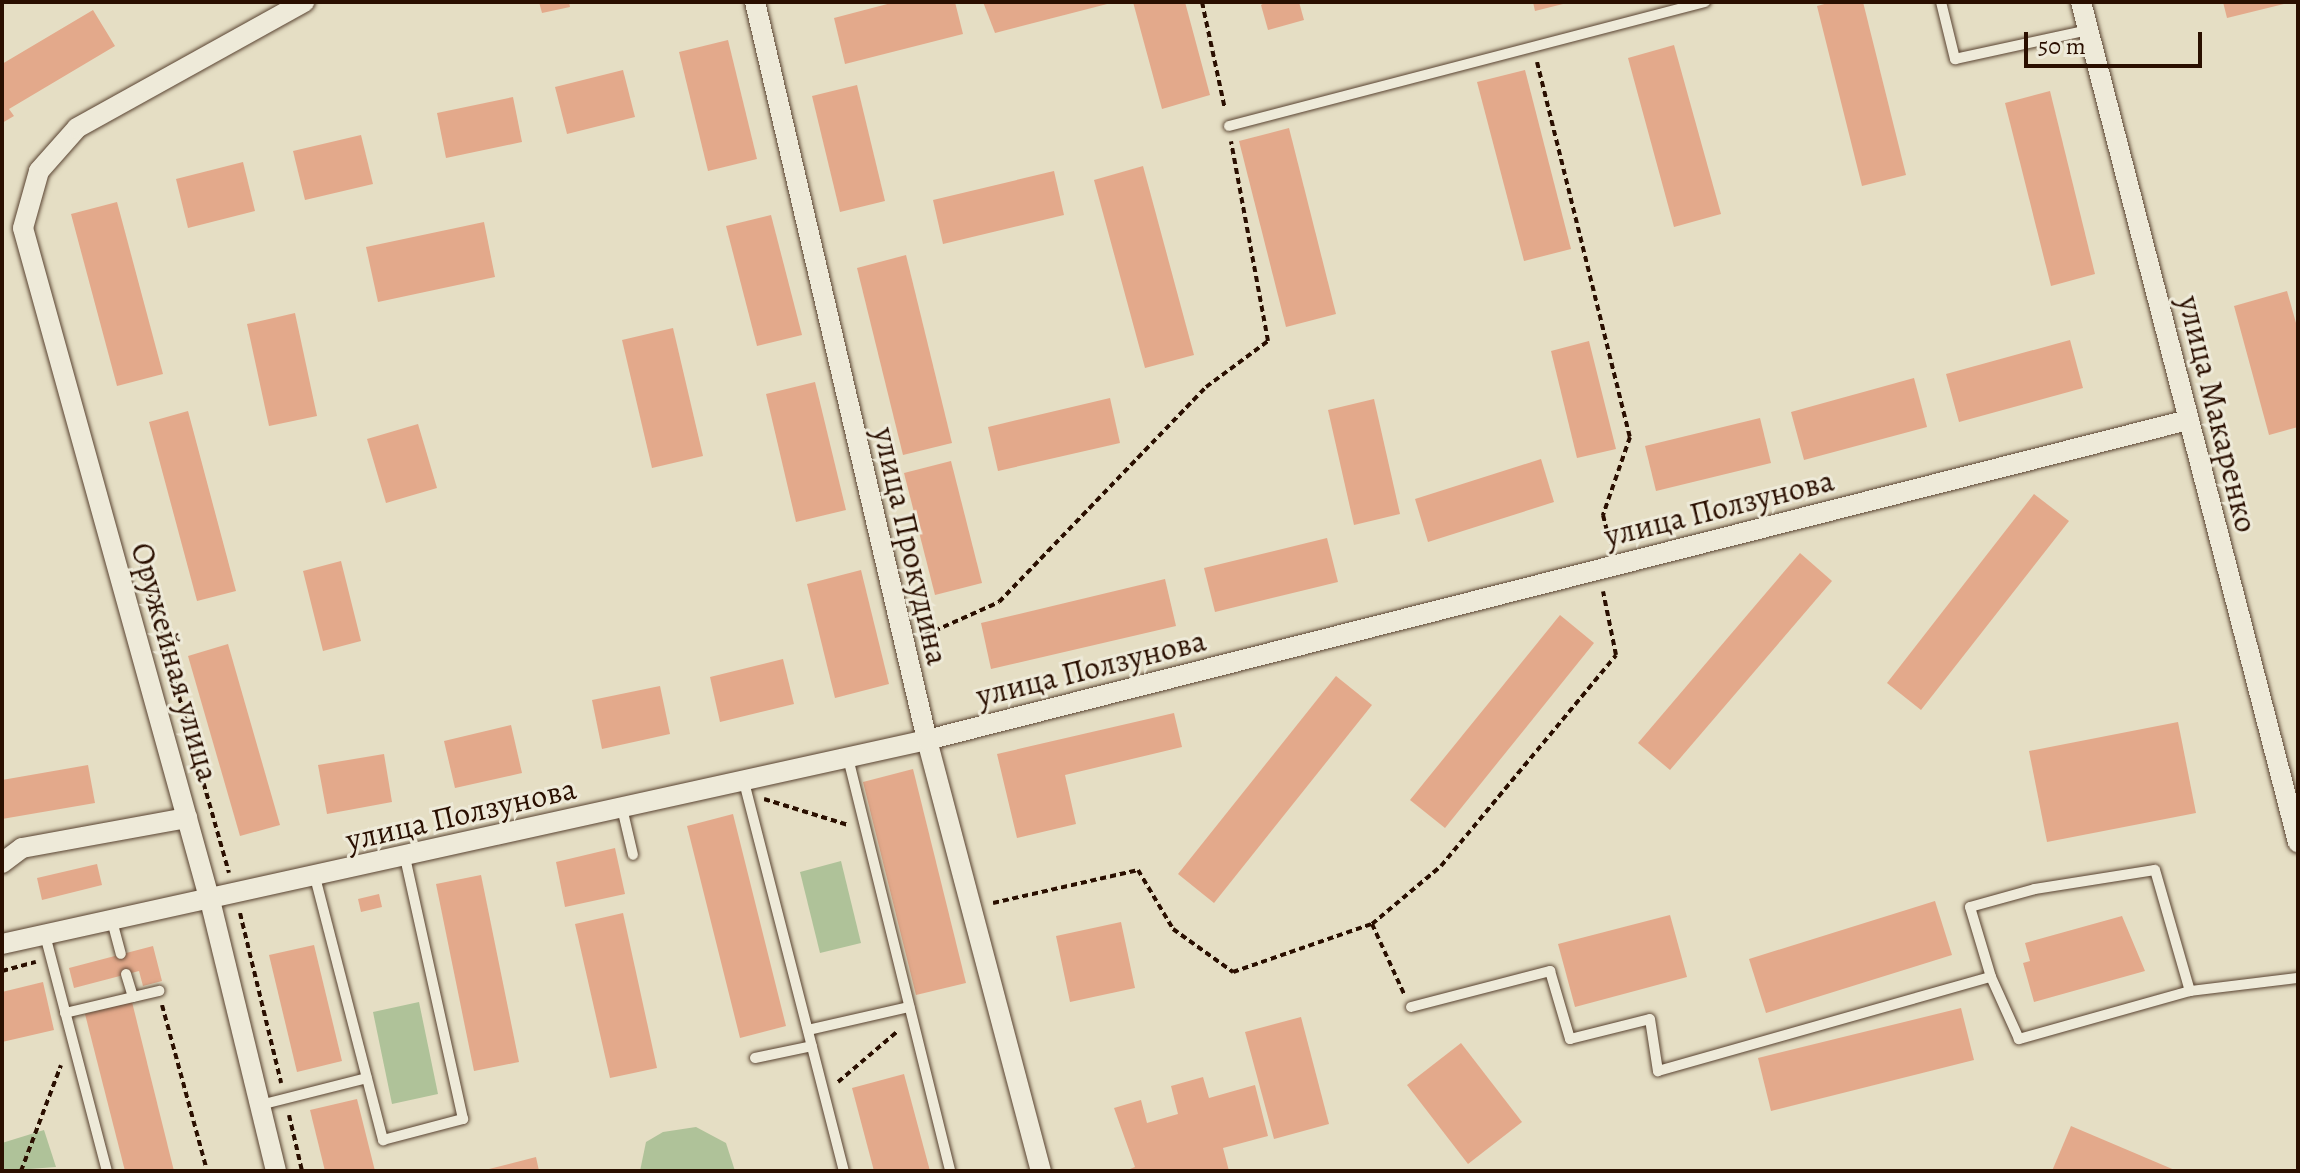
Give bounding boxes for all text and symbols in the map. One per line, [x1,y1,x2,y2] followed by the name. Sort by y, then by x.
[2028,16,2206,66] scale bar
[2038,30,2086,62] text: 50 m
[2170,292,2266,536] street label: улица Макаренко
[865,423,957,669] street label: улица Прокудина
[1600,461,1838,555] street label: улица Ползунова
[123,538,227,786] street label: Оружейная улица
[972,621,1210,715] street label: улица Ползунова
[342,769,580,859] street label: улица Ползунова

